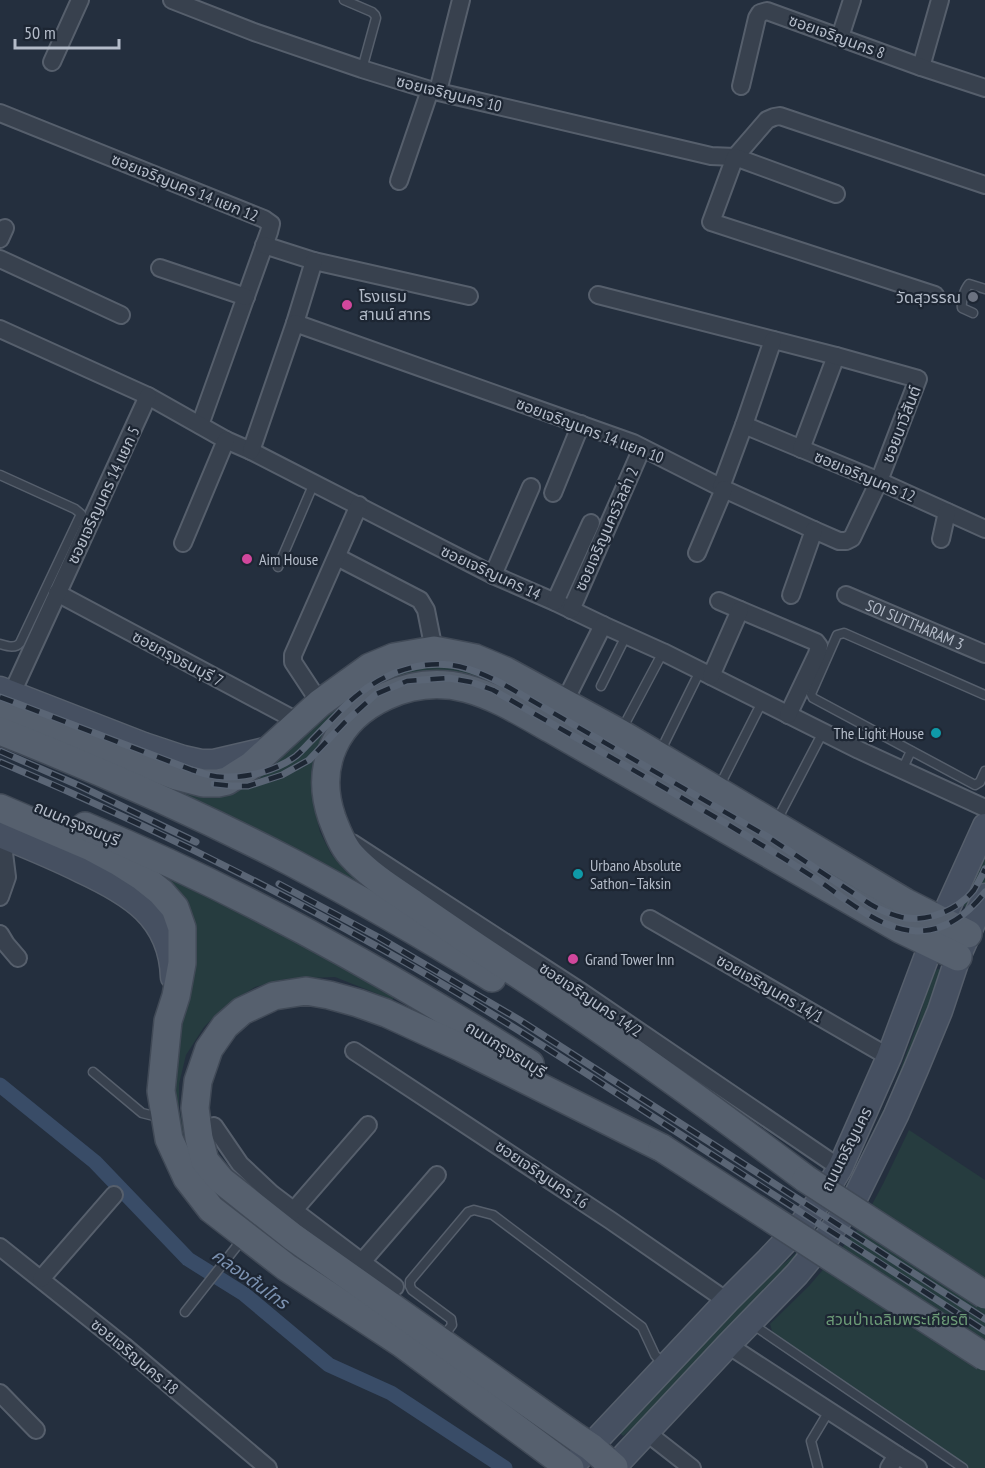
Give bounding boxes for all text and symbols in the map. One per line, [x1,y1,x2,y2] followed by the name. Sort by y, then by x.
[786,9,888,63] street label: ซอยเจริญนคร 8
[15,12,118,50] scale bar
[24,21,56,44] text: 50 m
[394,70,504,116] street label: ซอยเจริญนคร 10
[109,148,261,226] street label: ซอยเจริญนคร 14 แยก 12
[359,286,431,324] place label: โรงแรม สานน์ สาทร
[896,287,961,307] place label: วัดสุวรรณ
[966,290,980,304] marker: วัดสุวรรณ
[340,298,354,312] marker: โรงแรม สานน์ สาทร
[877,383,925,465] street label: ซอยนาวีสันต์
[513,393,667,467] street label: ซอยเจริญนคร 14 แยก 10
[62,423,144,567] street label: ซอยเจริญนคร 14 แยก 5
[811,446,919,506] street label: ซอยเจริญนคร 12
[570,464,642,594] street label: ซอยเจริญนครวิลล่า 2
[438,540,544,604] street label: ซอยเจริญนคร 14
[259,549,318,569] place label: Aim House
[240,552,254,566] marker: Aim House
[863,595,967,654] street label: SOI SUTTHARAM 3
[129,626,227,690] street label: ซอยกรุงธนบุรี 7
[834,723,924,743] place label: The Light House
[929,726,943,740] marker: The Light House
[31,796,123,850] street label: ถนนกรุงธนบุรี
[590,855,681,893] place label: Urbano Absolute Sathon–Taksin
[571,867,585,881] marker: Urbano Absolute Sathon–Taksin
[585,949,674,969] place label: Grand Tower Inn
[713,949,827,1027] street label: ซอยเจริญนคร 14/1
[566,952,580,966] marker: Grand Tower Inn
[536,957,646,1041] street label: ซอยเจริญนคร 14/2
[462,1016,550,1082] street label: ถนนกรุงธนบุรี
[816,1103,876,1194] street label: ถนนเจริญนคร
[492,1136,592,1212] street label: ซอยเจริญนคร 16
[208,1243,294,1315] water label: คลองต้นไทร
[826,1309,968,1329] park label: สวนป่าเฉลิมพระเกียรติ
[87,1314,183,1398] street label: ซอยเจริญนคร 18

